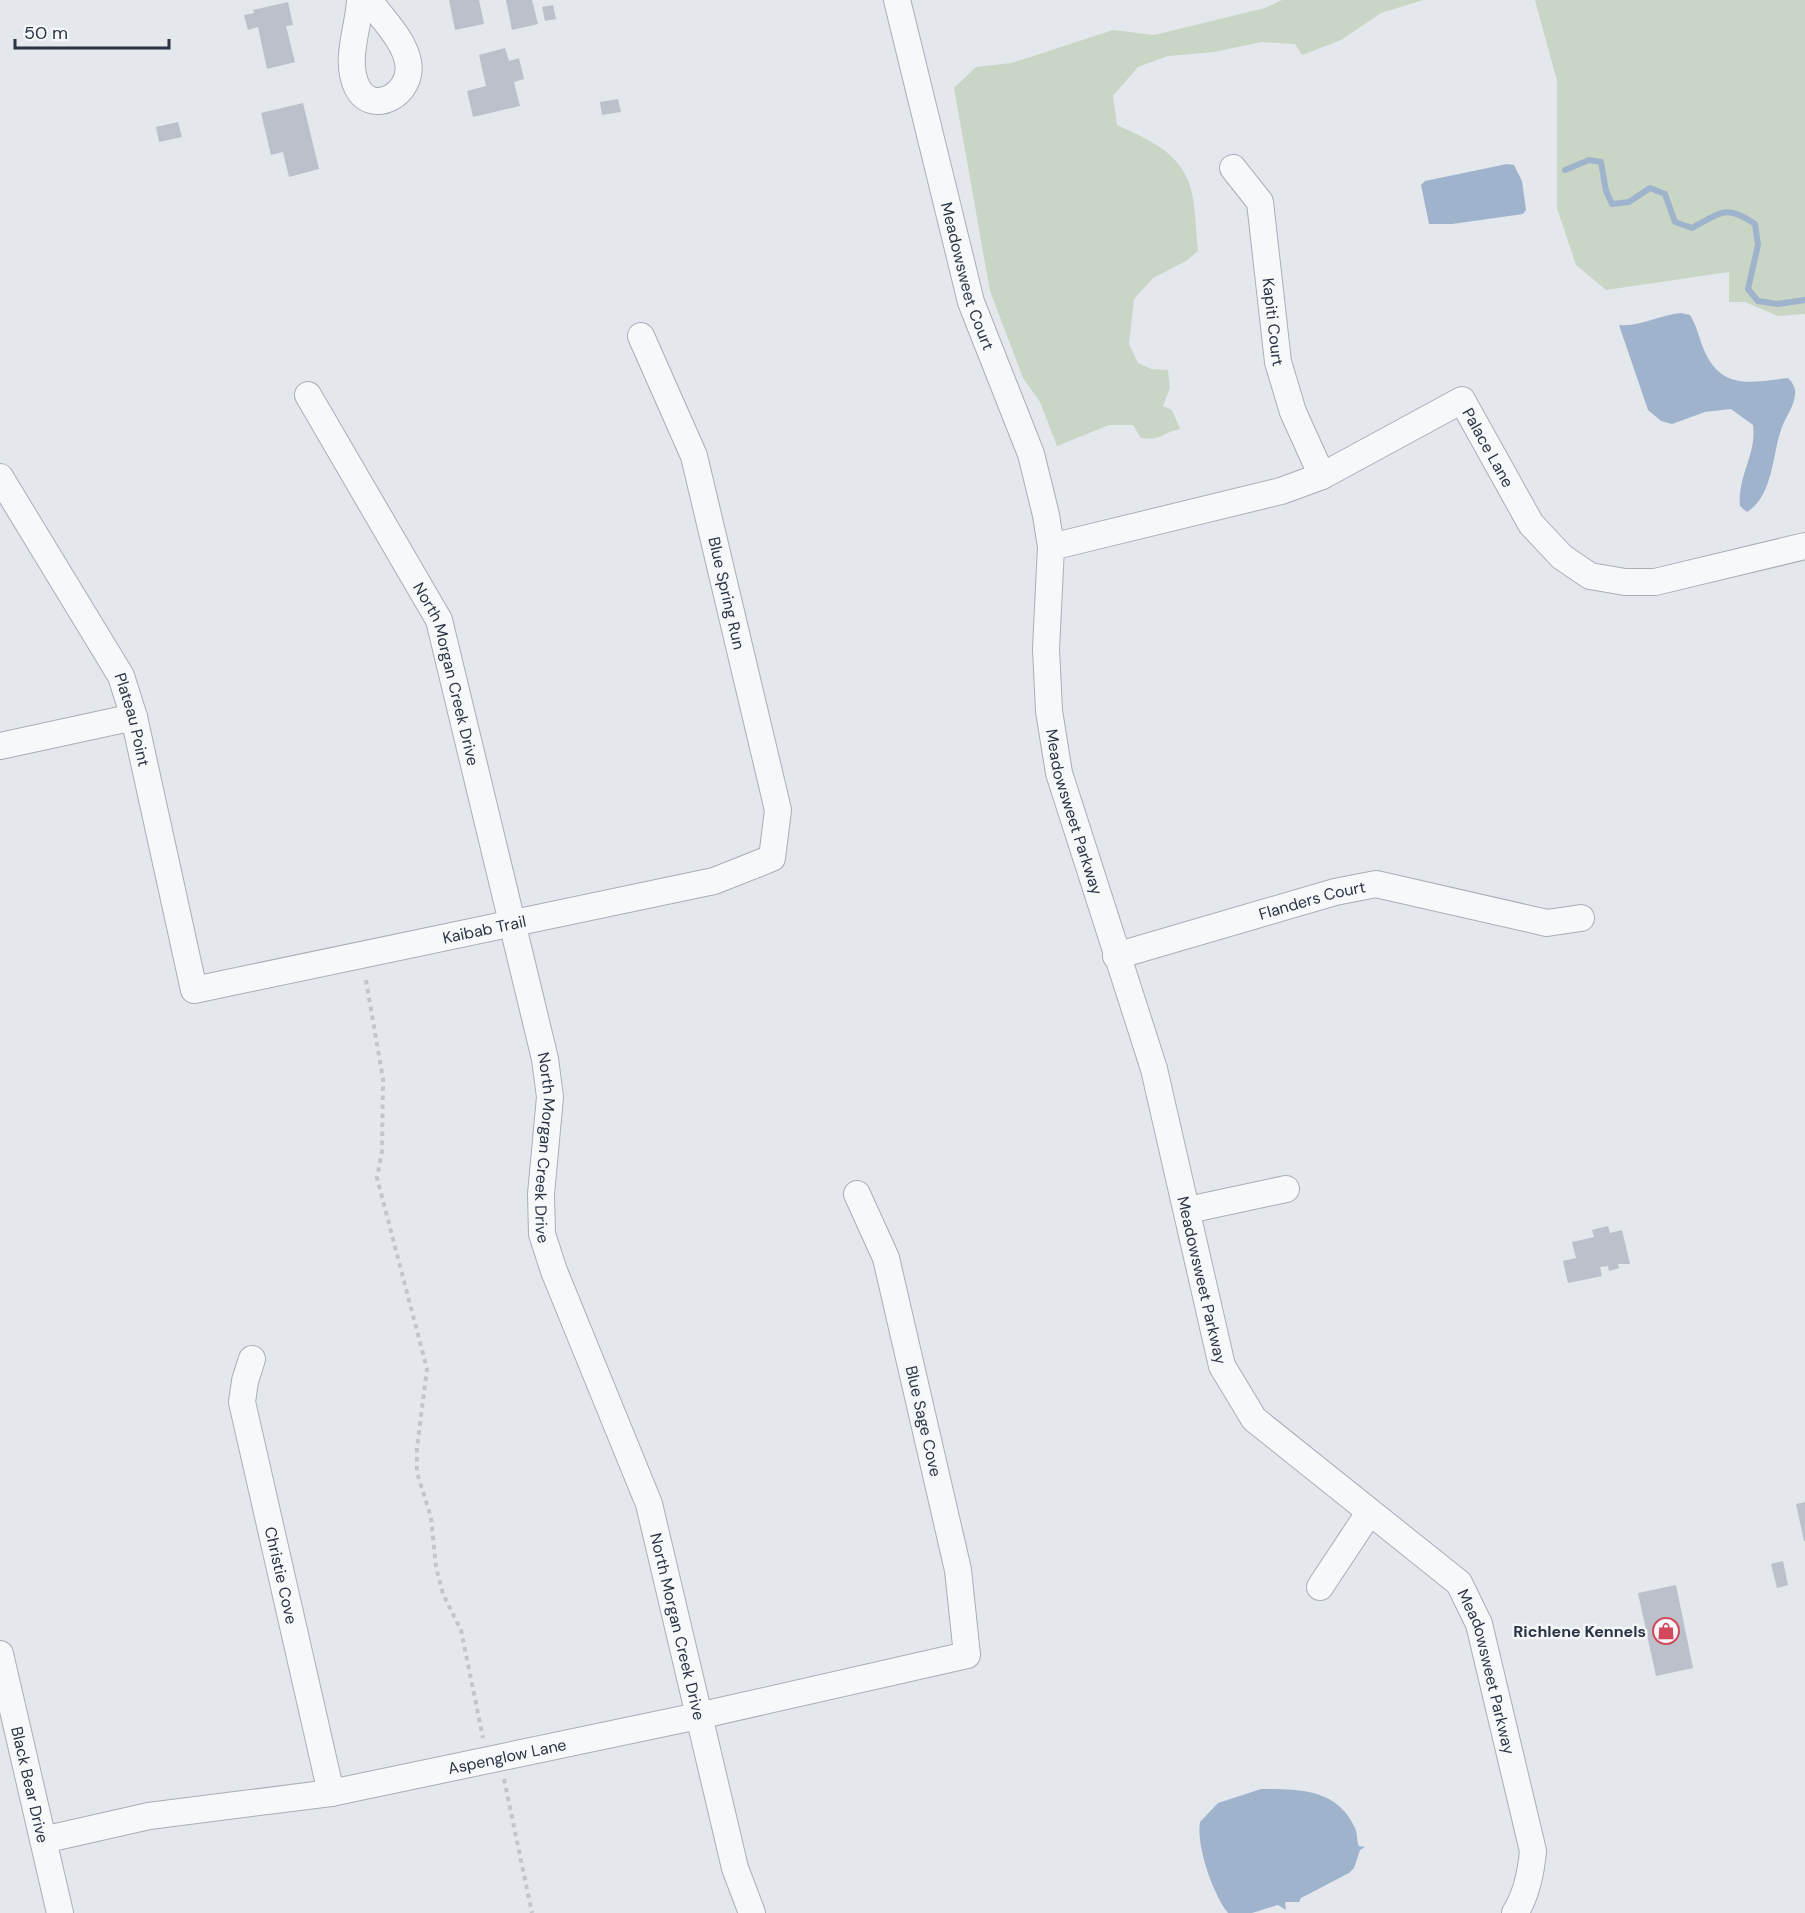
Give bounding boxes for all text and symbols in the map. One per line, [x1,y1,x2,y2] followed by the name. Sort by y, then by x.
[15,12,170,50] scale bar
[24,21,68,45] text: 50 m
[936,200,999,353] street label: Meadowsweet Court
[1258,277,1289,369] street label: Kapiti Court
[1457,404,1519,491] street label: Palace Lane
[703,535,750,652] street label: Blue Spring Run
[408,579,484,768] street label: North Morgan Creek Drive
[110,670,155,768] street label: Plateau Point
[1041,728,1107,898] street label: Meadowsweet Parkway
[1256,876,1367,925] street label: Flanders Court
[441,911,528,949] street label: Kaibab Trail
[530,1050,560,1246] street label: North Morgan Creek Drive
[1172,1194,1231,1366] street label: Meadowsweet Parkway
[901,1364,946,1479] street label: Blue Sage Cove
[260,1525,302,1626] street label: Christie Cove
[645,1531,710,1722] street label: North Morgan Creek Drive
[1452,1585,1520,1757] street label: Meadowsweet Parkway
[1651,1616,1681,1646] shop icon: Richlene Kennels
[1513,1621,1646,1642] place label: Richlene Kennels
[6,1724,53,1845] street label: Black Bear Drive
[446,1734,568,1779] street label: Aspenglow Lane

